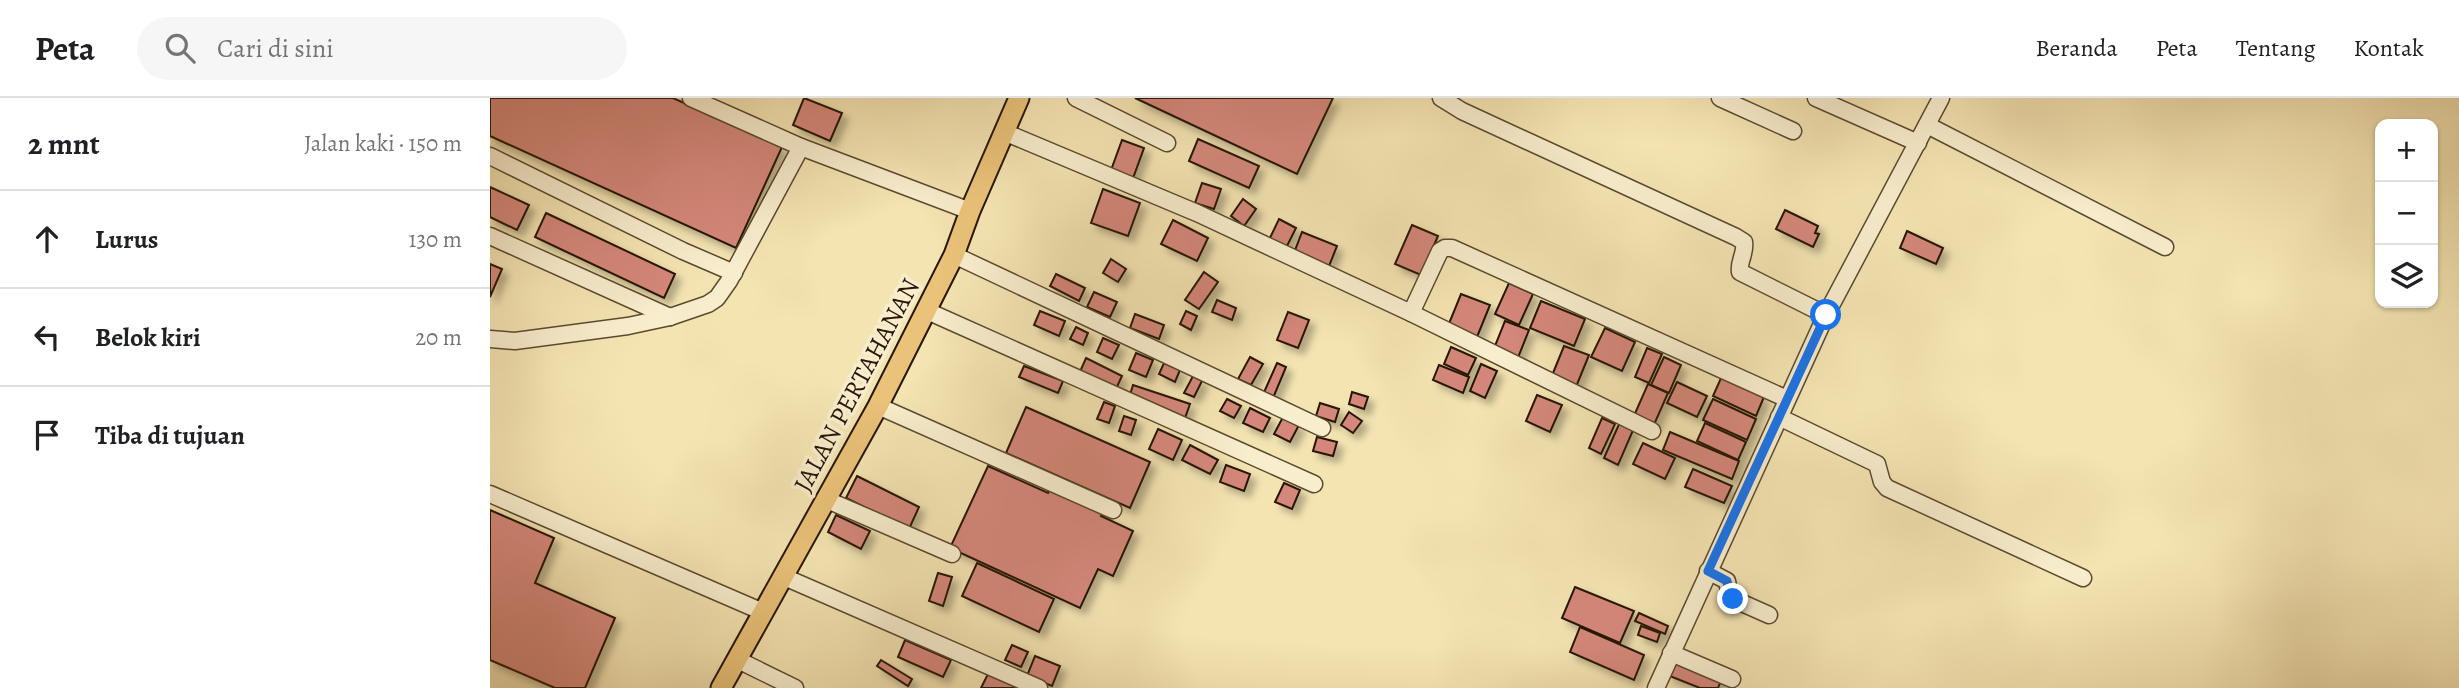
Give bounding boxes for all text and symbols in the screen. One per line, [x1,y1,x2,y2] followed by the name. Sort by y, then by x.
[137,17,627,80] search box
[35,26,95,71] text: Peta
[161,29,199,67] icon: search
[217,31,334,66] text: Cari di sini
[2035,32,2118,64] text: Beranda
[2156,32,2198,64] text: Peta
[2236,32,2316,64] text: Tentang
[2354,32,2424,64] text: Kontak
[2375,119,2438,308] map controls
[2375,119,2438,182] button: +
[28,124,100,164] text: 2 mnt
[304,128,462,159] text: Jalan kaki · 150 m
[2375,182,2438,245] button: −
[28,220,66,258] icon: ahead
[95,222,158,257] text: Lurus
[409,224,462,255] text: 130 m
[2375,245,2438,308] button: layers
[785,272,928,498] street label: JALAN PERTAHANAN
[1810,299,1841,330] route start
[28,318,66,356] icon: left
[95,320,201,355] text: Belok kiri
[415,322,462,353] text: 20 m
[28,416,66,454] icon: arrive
[95,418,245,453] text: Tiba di tujuan
[1717,583,1748,614] route end

